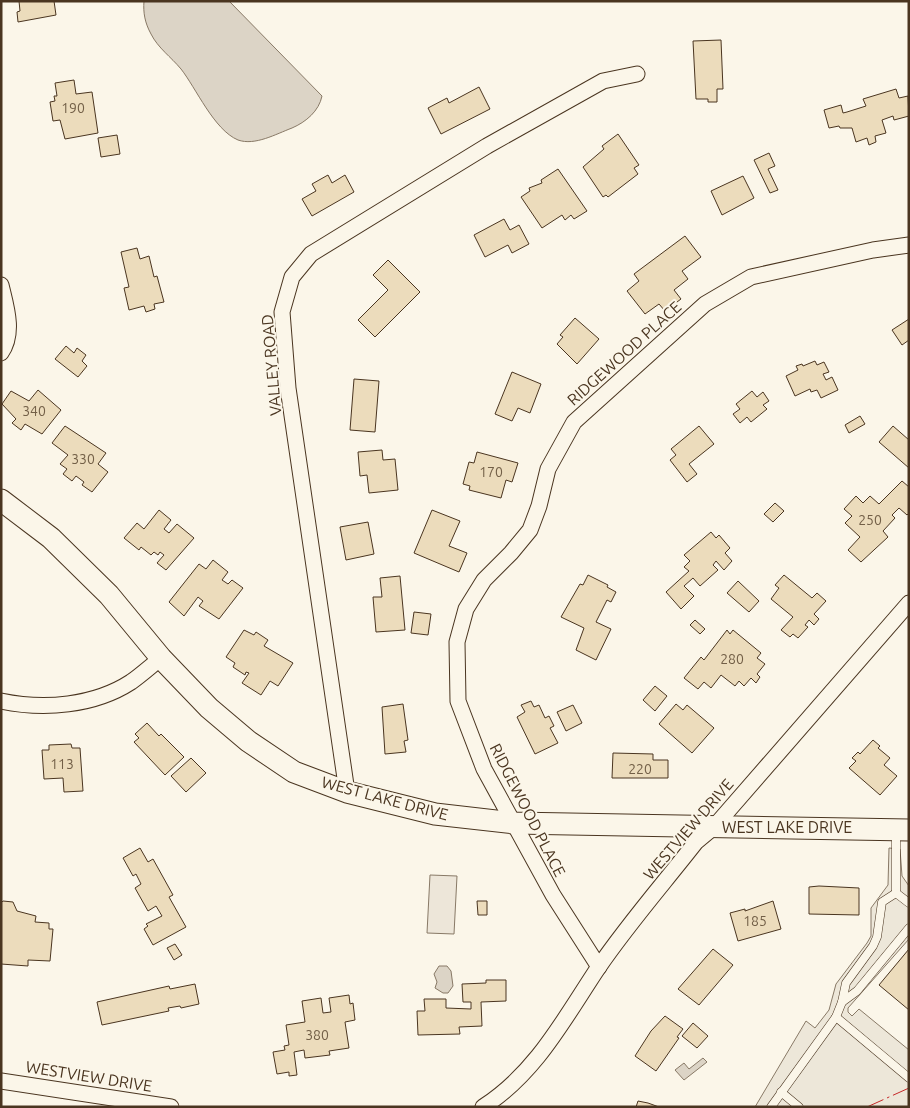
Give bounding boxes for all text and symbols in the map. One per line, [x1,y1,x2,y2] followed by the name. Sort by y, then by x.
[61,100,85,116] house number: 190
[563,297,685,409] street label: RIDGEWOOD PLACE
[258,313,284,417] street label: VALLEY ROAD
[22,403,46,419] house number: 340
[71,451,95,467] house number: 330
[479,464,503,480] house number: 170
[858,512,882,528] house number: 250
[720,651,744,667] house number: 280
[487,741,569,879] street label: RIDGEWOOD PLACE
[50,756,74,772] house number: 113
[628,761,652,777] house number: 220
[320,772,450,824] street label: WEST LAKE DRIVE
[639,775,737,883] street label: WESTVIEW DRIVE
[722,818,852,836] street label: WEST LAKE DRIVE
[743,913,767,929] house number: 185
[305,1027,329,1043] house number: 380
[25,1057,153,1095] street label: WESTVIEW DRIVE

